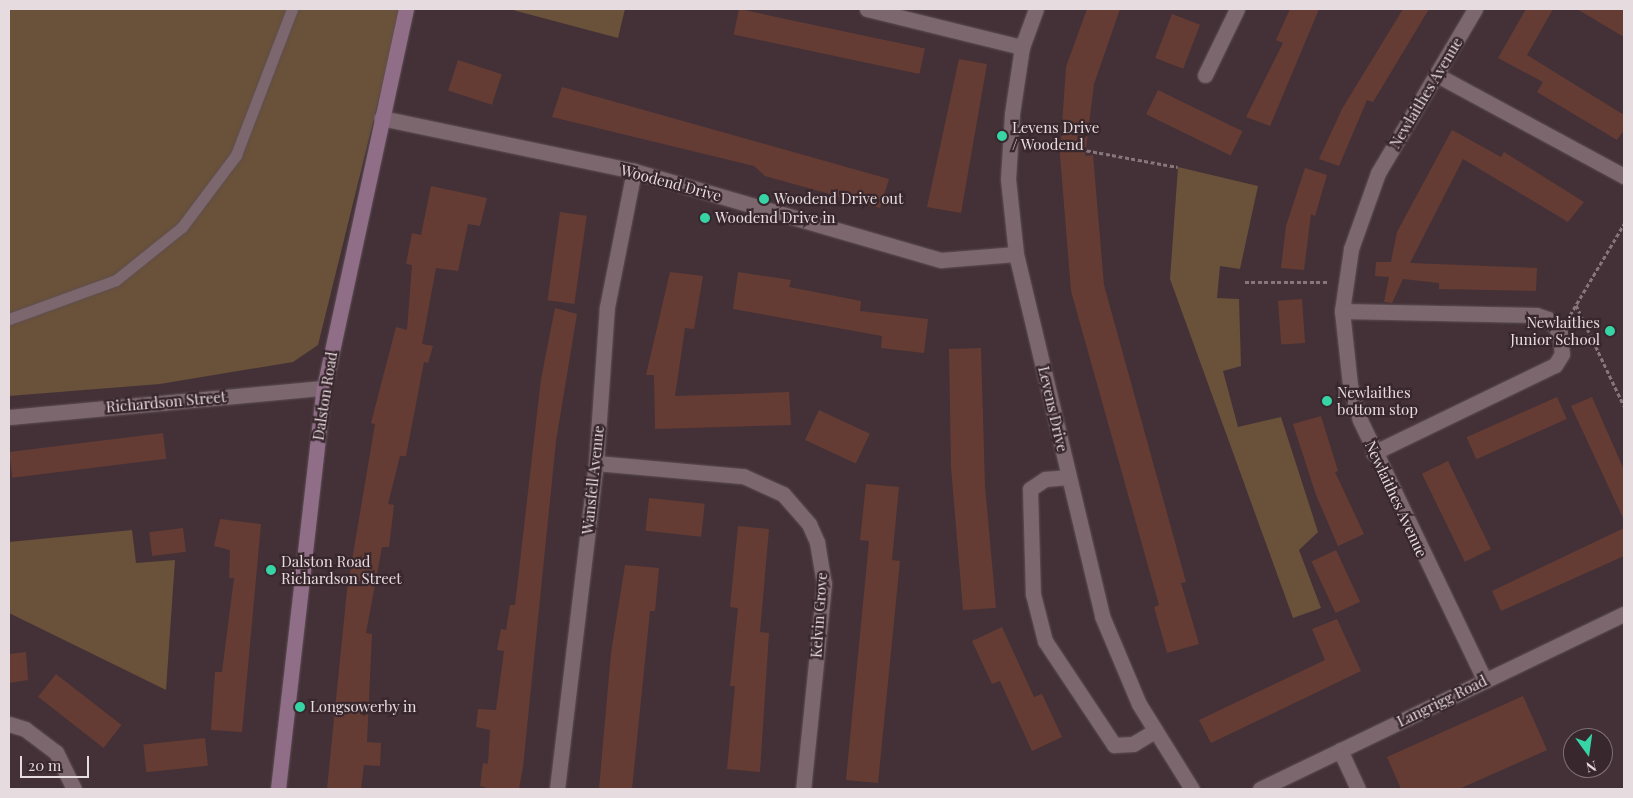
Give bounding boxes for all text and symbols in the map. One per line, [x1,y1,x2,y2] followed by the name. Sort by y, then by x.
[1386,34,1466,152] street label: Newlaithes Avenue
[1012,118,1099,153] place label: Levens Drive / Woodend
[996,130,1008,142] marker: Levens Drive / Woodend
[619,161,723,205] street label: Woodend Drive
[774,190,903,208] place label: Woodend Drive out
[758,193,770,205] marker: Woodend Drive out
[715,209,835,227] place label: Woodend Drive in
[699,212,711,224] marker: Woodend Drive in
[1510,313,1600,348] place label: Newlaithes Junior School
[1604,325,1616,337] marker: Newlaithes Junior School
[309,350,341,442] street label: Dalston Road
[1034,364,1072,454] street label: Levens Drive
[1337,383,1418,418] place label: Newlaithes bottom stop
[105,388,227,416] street label: Richardson Street
[1321,395,1333,407] marker: Newlaithes bottom stop
[578,424,608,536] street label: Wansfell Avenue
[1361,438,1431,560] street label: Newlaithes Avenue
[281,552,402,587] place label: Dalston Road Richardson Street
[265,564,277,576] marker: Dalston Road Richardson Street
[807,572,831,658] street label: Kelvin Grove
[1394,671,1490,731] street label: Langrigg Road
[310,698,417,716] place label: Longsowerby in
[294,701,306,713] marker: Longsowerby in
[1563,728,1613,778] north arrow
[22,746,91,778] scale bar
[28,755,61,775] text: 20 m
[1584,757,1599,778] text: N

